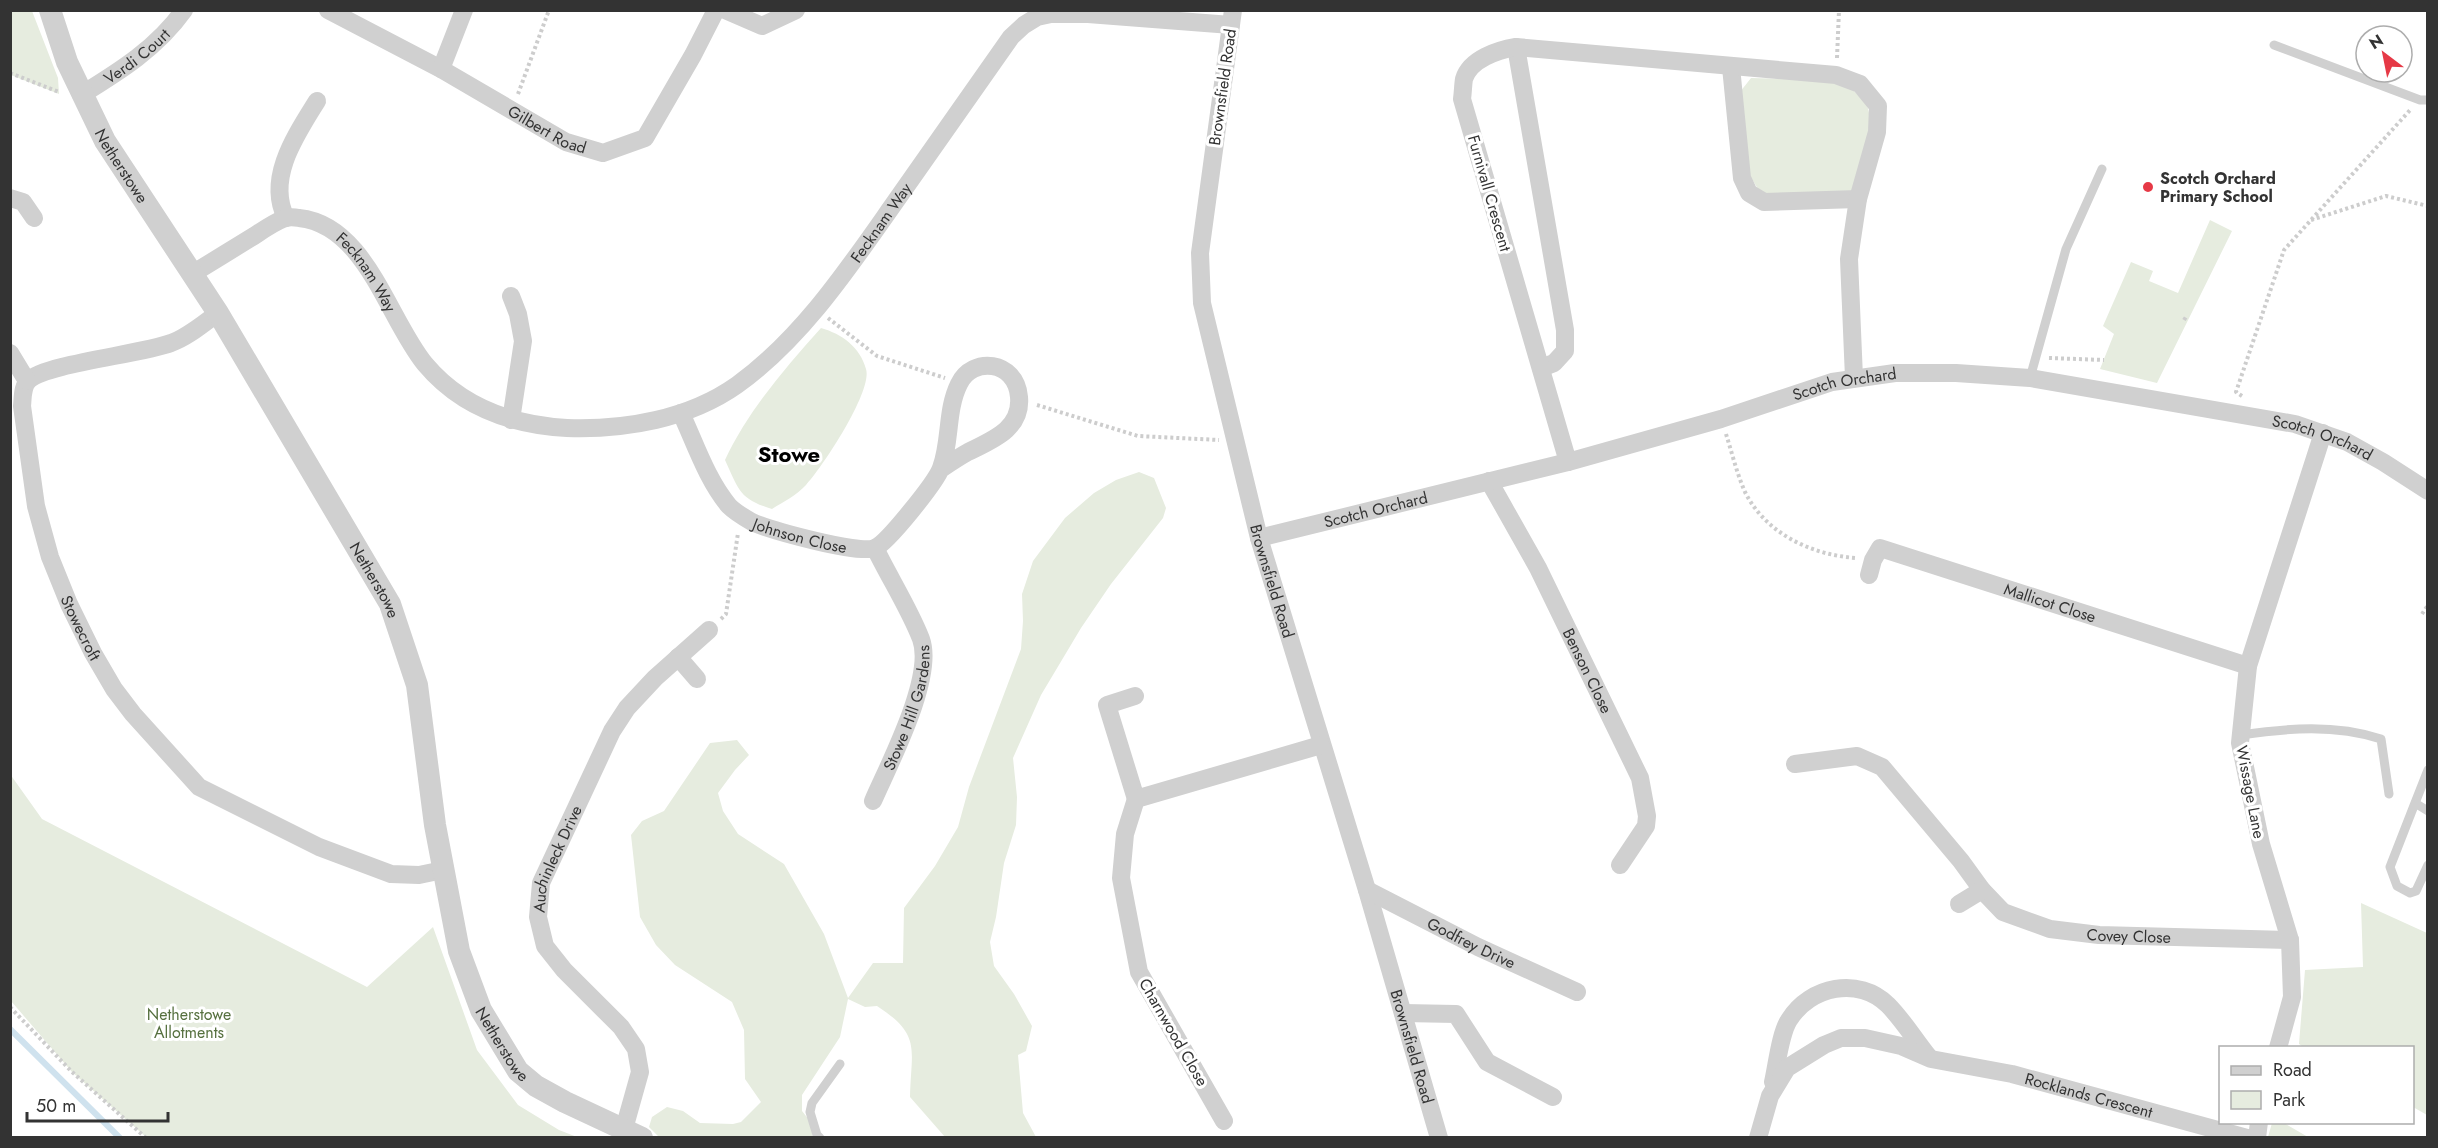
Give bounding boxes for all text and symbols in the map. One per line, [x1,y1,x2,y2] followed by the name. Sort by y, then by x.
[99,23,176,90] street label: Verdi Court
[2354,24,2414,84] north arrow
[1203,27,1242,147] street label: Brownsfield Road
[2365,29,2388,55] text: N
[503,100,589,159] street label: Gilbert Road
[89,125,154,208] street label: Netherstowe
[1462,132,1517,254] street label: Furnivall Crescent
[2160,167,2276,208] place label: Scotch Orchard Primary School
[845,177,918,267] street label: Fecknam Way
[2141,180,2155,194] marker: Scotch Orchard Primary School
[331,227,402,317] street label: Fecknam Way
[1789,362,1898,406] street label: Scotch Orchard
[2270,409,2377,466] street label: Scotch Orchard
[758,438,820,470] district label: Stowe
[1321,486,1430,534] street label: Scotch Orchard
[748,512,849,559] street label: Johnson Close
[1244,522,1300,641] street label: Brownsfield Road
[344,538,405,621] street label: Netherstowe
[2001,577,2099,629] street label: Mallicot Close
[55,592,106,665] street label: Stowecroft
[1557,624,1618,717] street label: Benson Close
[877,644,936,774] street label: Stowe Hill Gardens
[2230,744,2271,841] street label: Wissage Lane
[527,801,588,913] street label: Auchinleck Drive
[1423,912,1519,974] street label: Godfrey Drive
[2085,923,2171,949] street label: Covey Close
[1133,974,1214,1090] street label: Charnwood Close
[1384,987,1439,1106] street label: Brownsfield Road
[470,1002,533,1087] street label: Netherstowe
[147,1003,231,1044] park label: Netherstowe Allotments
[2219,1046,2414,1124] legend
[2273,1057,2312,1083] text: Road
[2022,1067,2155,1124] street label: Rocklands Crescent
[27,1085,168,1123] scale bar
[2273,1087,2305,1113] text: Park
[36,1093,76,1119] text: 50 m

